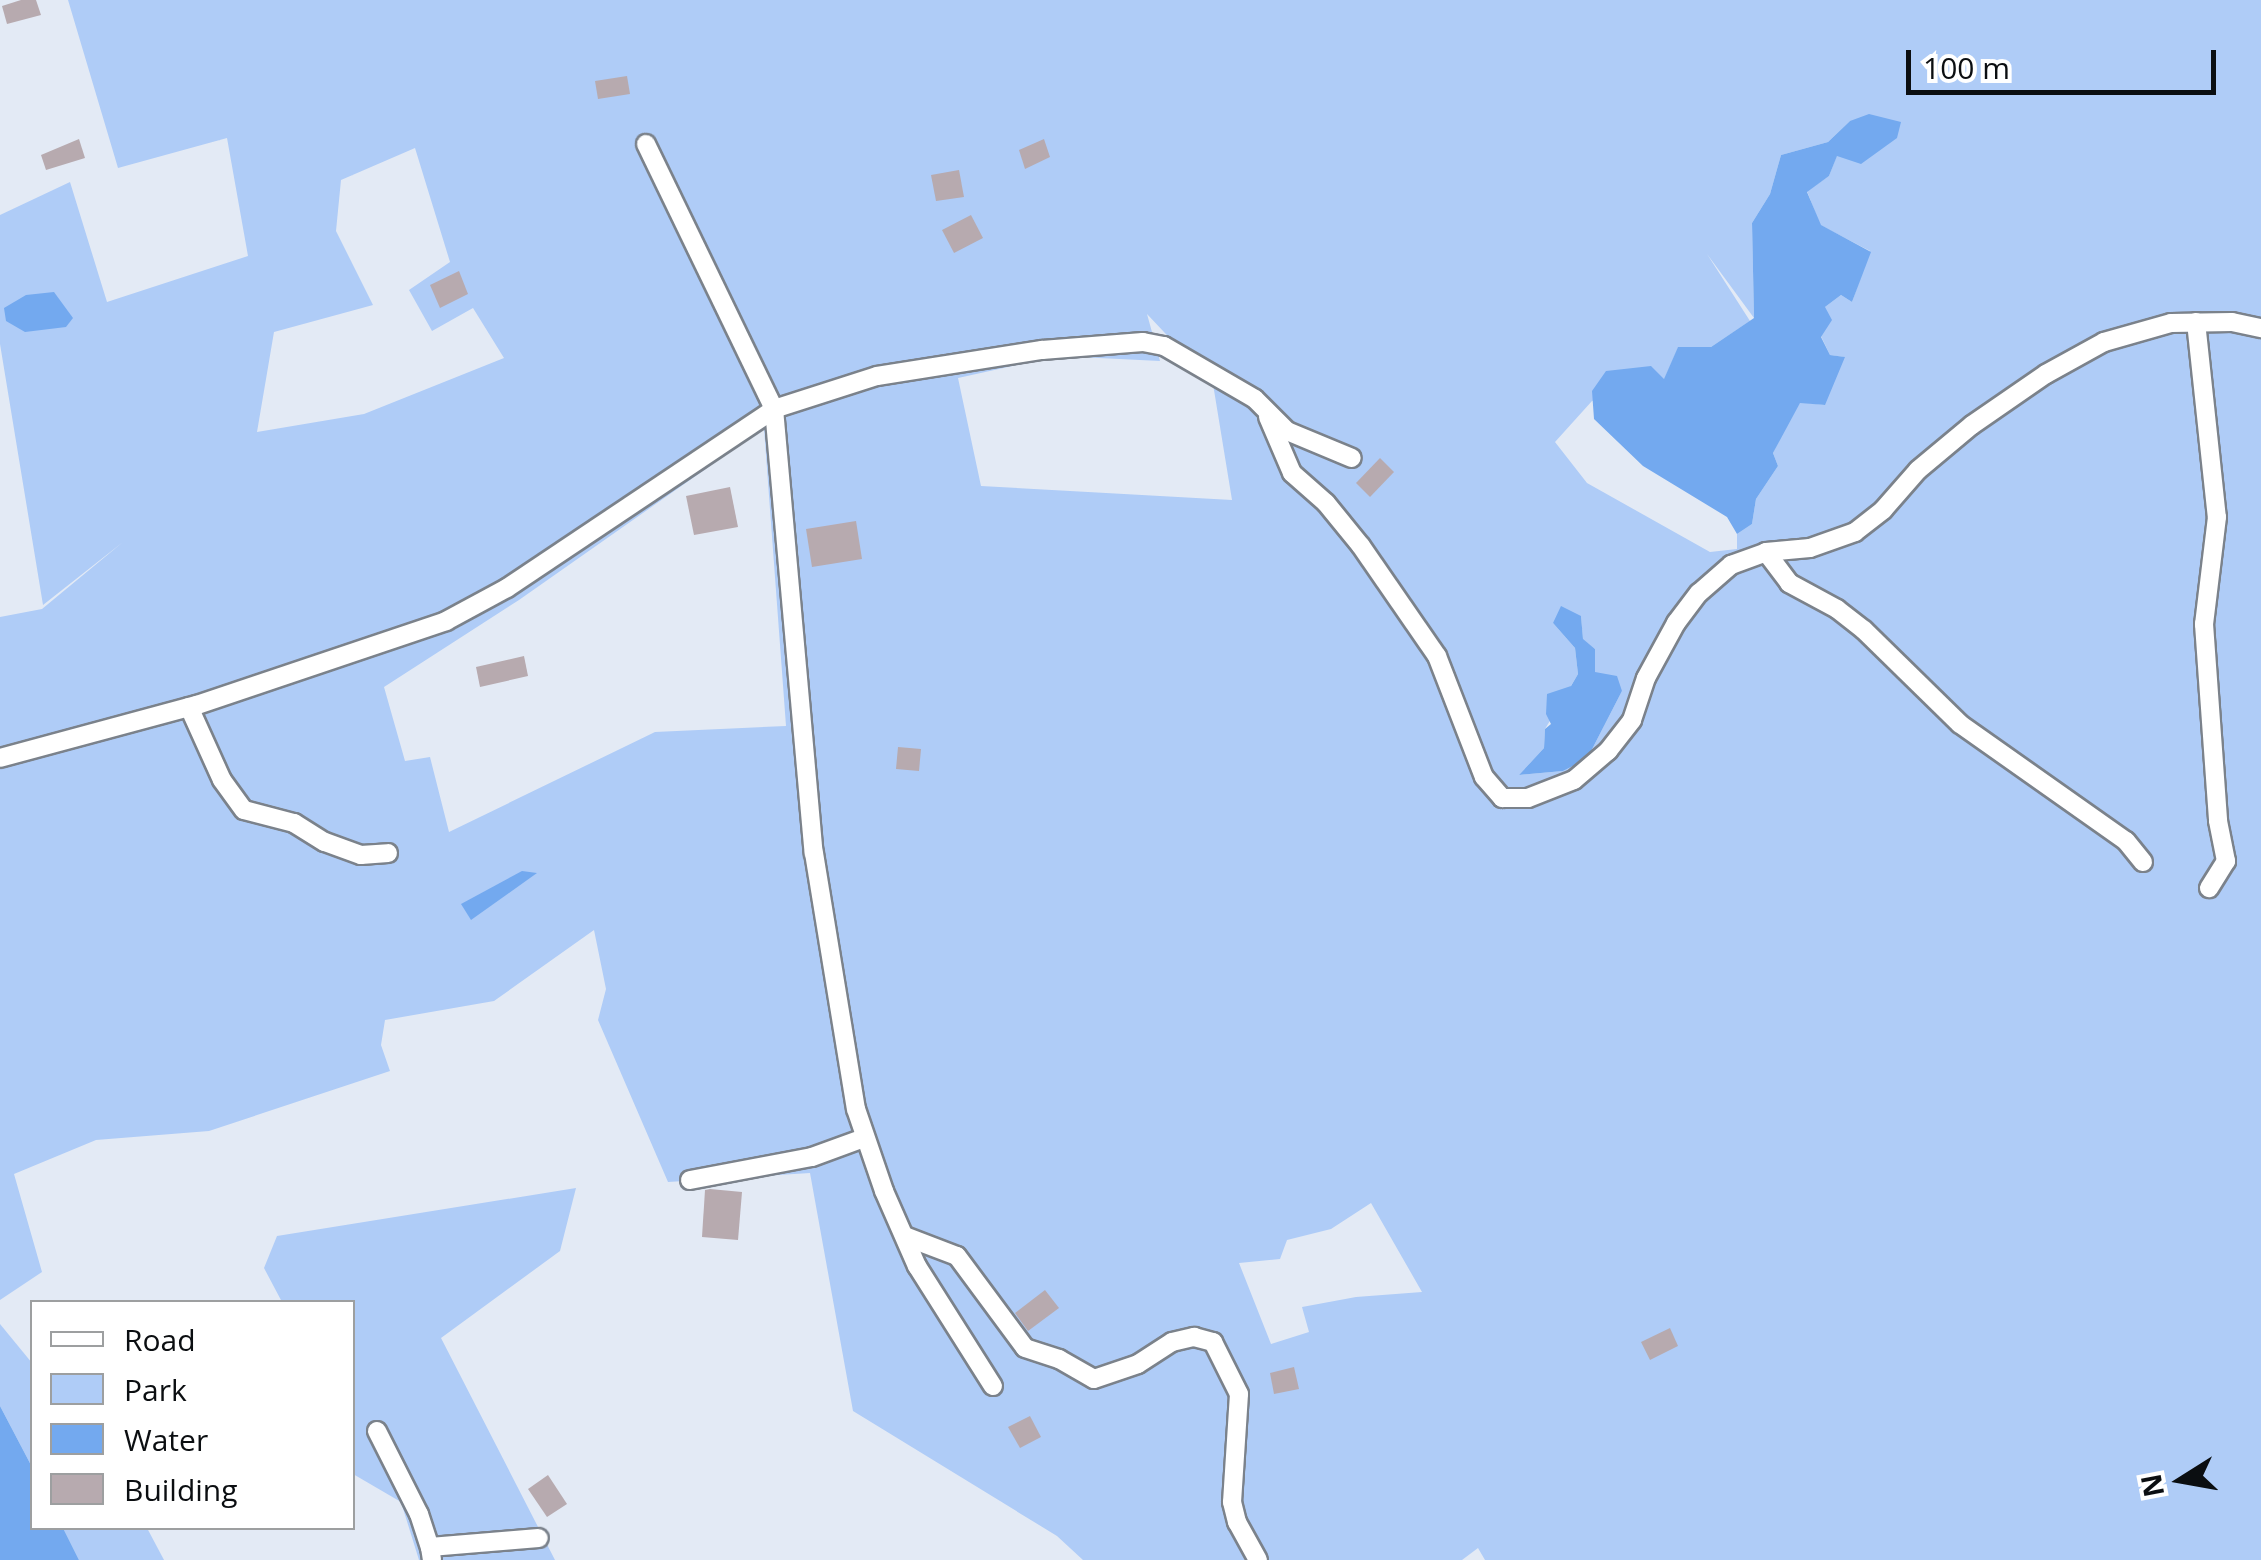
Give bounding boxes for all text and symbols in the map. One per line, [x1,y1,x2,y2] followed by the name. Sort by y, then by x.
[1911,30,2221,92] scale bar
[1923,47,2010,88] text: 100 m
[30,1300,355,1530] legend
[124,1319,196,1360] text: Road
[124,1369,187,1410] text: Park
[124,1419,208,1460] text: Water
[2131,1430,2231,1530] north arrow
[124,1469,238,1510] text: Building
[2131,1471,2172,1501] text: N

